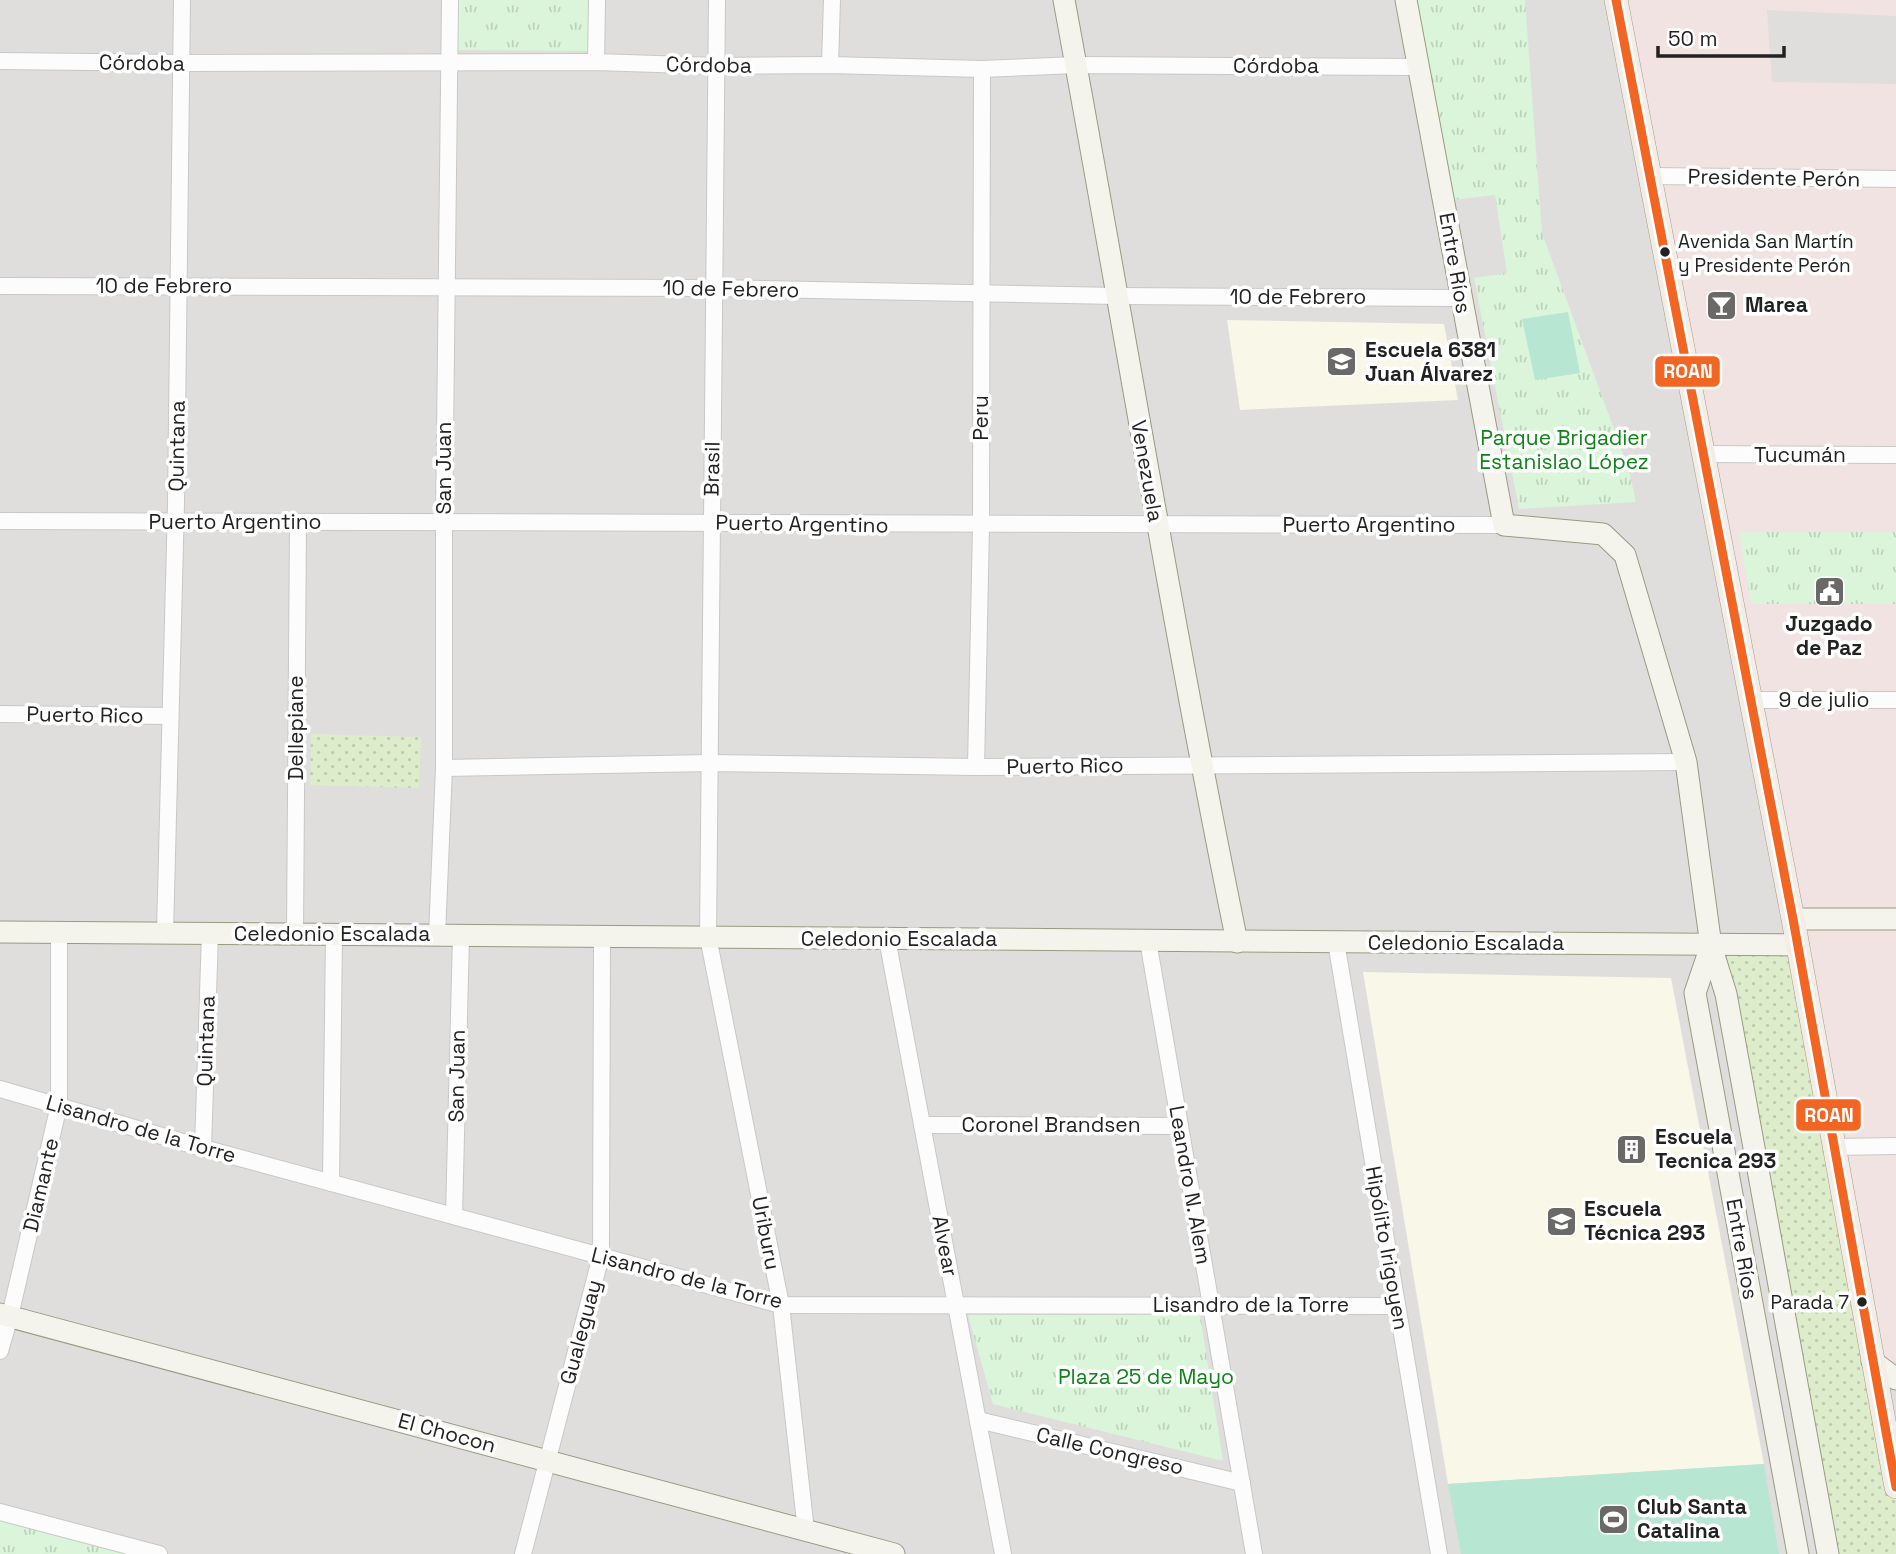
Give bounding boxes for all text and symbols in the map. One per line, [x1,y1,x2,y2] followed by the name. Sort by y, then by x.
[1658,14,1784,58] scale bar
[1668,25,1718,52] text: 50 m
[99,48,185,77] street label: Córdoba
[666,50,752,79] street label: Córdoba
[1233,52,1319,79] street label: Córdoba
[1688,162,1861,193] street label: Presidente Perón
[1433,210,1478,315] street label: Entre Ríos
[1678,229,1854,278] place label: Avenida San Martín y Presidente Perón
[1658,245,1672,259] marker: Avenida San Martín y Presidente Perón
[96,272,232,299] street label: 10 de Febrero
[662,274,800,303] street label: 10 de Febrero
[1230,283,1366,310] street label: 10 de Febrero
[1705,288,1739,322] bar icon: Marea
[1745,291,1808,318] place label: Marea
[1365,336,1496,387] place label: Escuela 6381 Juan Álvarez
[1325,345,1359,379] school or university icon: Escuela 6381 Juan Álvarez
[1654,355,1721,388] line badge: ROAN
[1663,359,1713,384] text: ROAN
[967,395,994,441] street label: Peru
[162,400,191,492] street label: Quintana
[1125,418,1170,524] street label: Venezuela
[430,422,457,514] street label: San Juan
[1479,424,1649,475] park label: Parque Brigadier Estanislao López
[698,441,725,497] street label: Brasil
[1754,441,1846,468] street label: Tucumán
[148,508,322,535] street label: Puerto Argentino
[715,508,889,539] street label: Puerto Argentino
[1282,511,1456,538] street label: Puerto Argentino
[1812,575,1846,609] public building icon: Juzgado de Paz
[1785,610,1873,661] place label: Juzgado de Paz
[282,675,309,781] street label: Dellepiane
[1779,686,1869,713] street label: 9 de julio
[26,700,144,729] street label: Puerto Rico
[1006,751,1124,780] street label: Puerto Rico
[234,920,430,947] street label: Celedonio Escalada
[801,925,997,952] street label: Celedonio Escalada
[1368,929,1564,956] street label: Celedonio Escalada
[190,995,221,1087] street label: Quintana
[442,1029,471,1123] street label: San Juan
[43,1088,239,1169] street label: Lisandro de la Torre
[1795,1098,1862,1132] line badge: ROAN
[1163,1103,1218,1266] street label: Leandro N. Alem
[1804,1103,1854,1128] text: ROAN
[961,1111,1141,1138] street label: Coronel Brandsen
[1655,1123,1776,1174] place label: Escuela Tecnica 293
[1615,1132,1649,1166] building icon: Escuela Tecnica 293
[17,1135,64,1234] street label: Diamante
[1360,1164,1415,1332] street label: Hipólito Irigoyen
[746,1194,787,1272] street label: Uriburu
[1584,1195,1705,1246] place label: Escuela Técnica 293
[1720,1196,1765,1301] street label: Entre Ríos
[1544,1204,1578,1238] school or university icon: Escuela Técnica 293
[926,1213,965,1279] street label: Alvear
[589,1241,786,1314] street label: Lisandro de la Torre
[554,1277,607,1387] street label: Gualeguay
[1771,1290,1849,1315] place label: Parada 7
[1153,1291,1349,1318] street label: Lisandro de la Torre
[1855,1295,1869,1309] marker: Parada 7
[1058,1363,1234,1390] park label: Plaza 25 de Mayo
[395,1407,499,1459] street label: El Chocon
[1034,1420,1186,1481] street label: Calle Congreso
[1637,1493,1747,1544] place label: Club Santa Catalina
[1597,1502,1631,1536] sports icon: Club Santa Catalina

